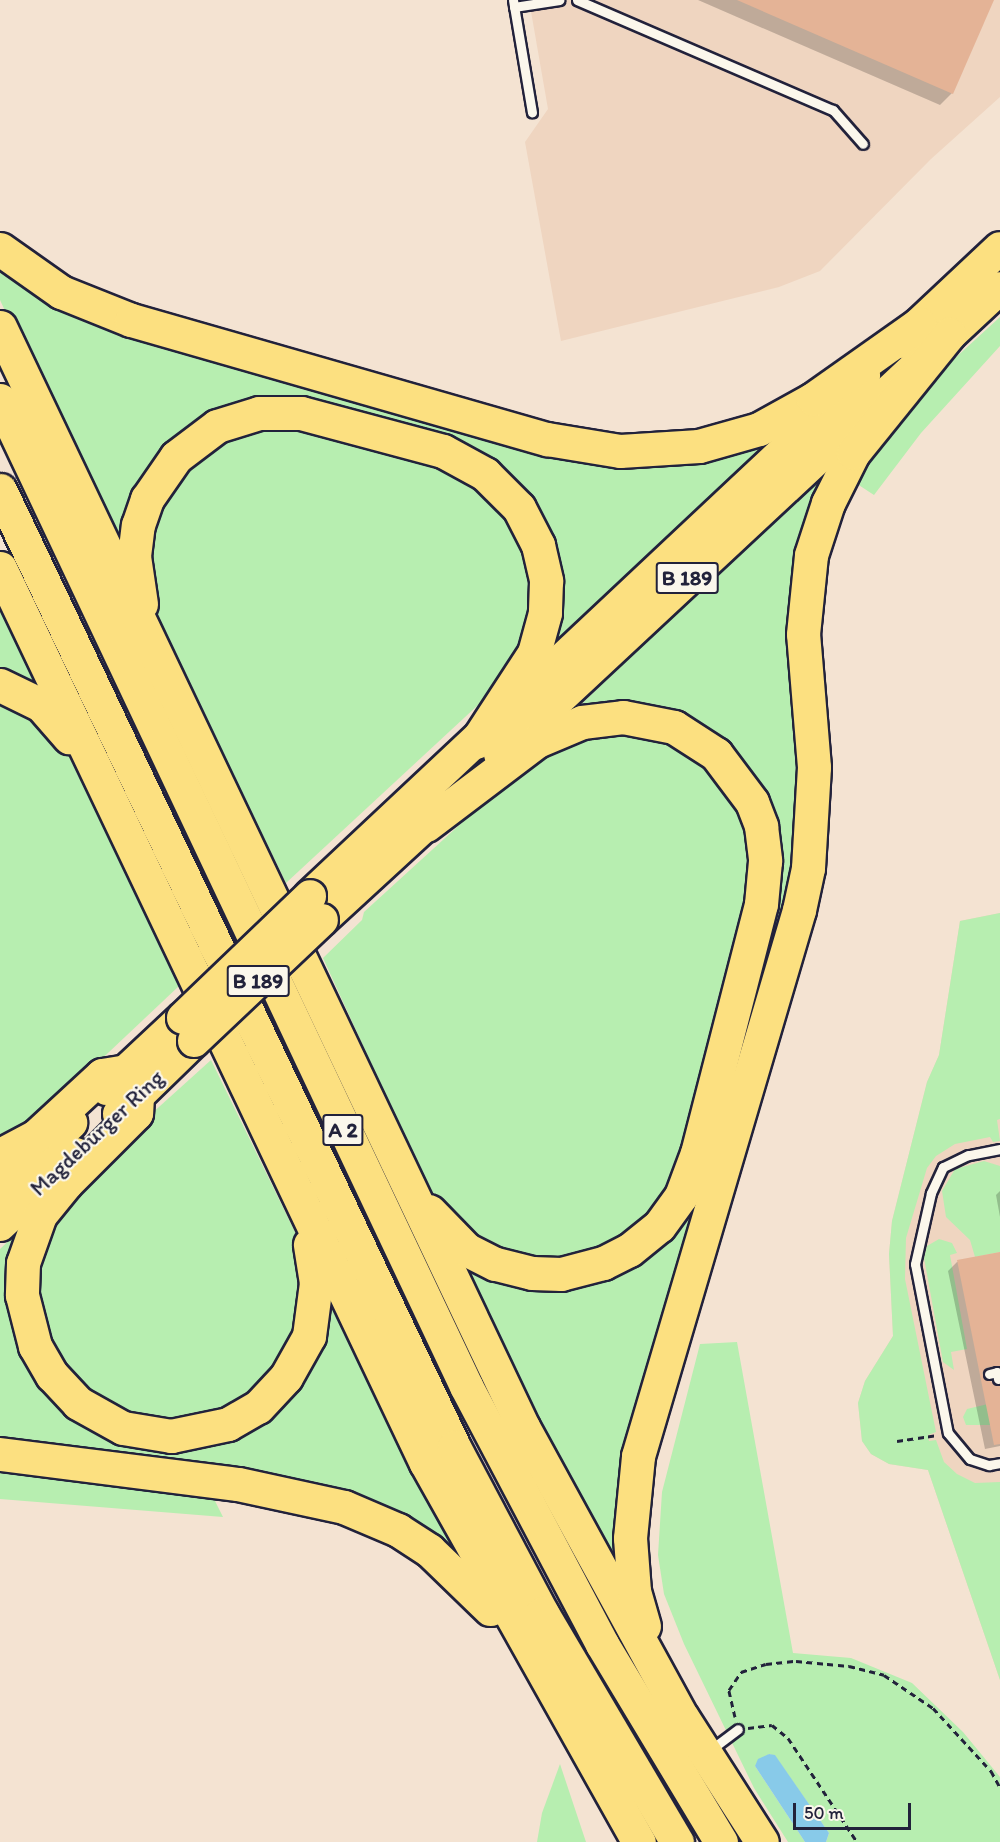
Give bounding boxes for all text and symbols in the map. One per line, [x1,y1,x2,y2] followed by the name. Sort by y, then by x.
[656,560,718,596] road number: B 189
[226,963,290,999] road number: B 189
[25,1064,169,1202] street label: Magdeburger Ring
[322,1112,364,1148] road number: A 2
[796,1791,914,1829] scale bar
[804,1802,844,1824] text: 50 m

